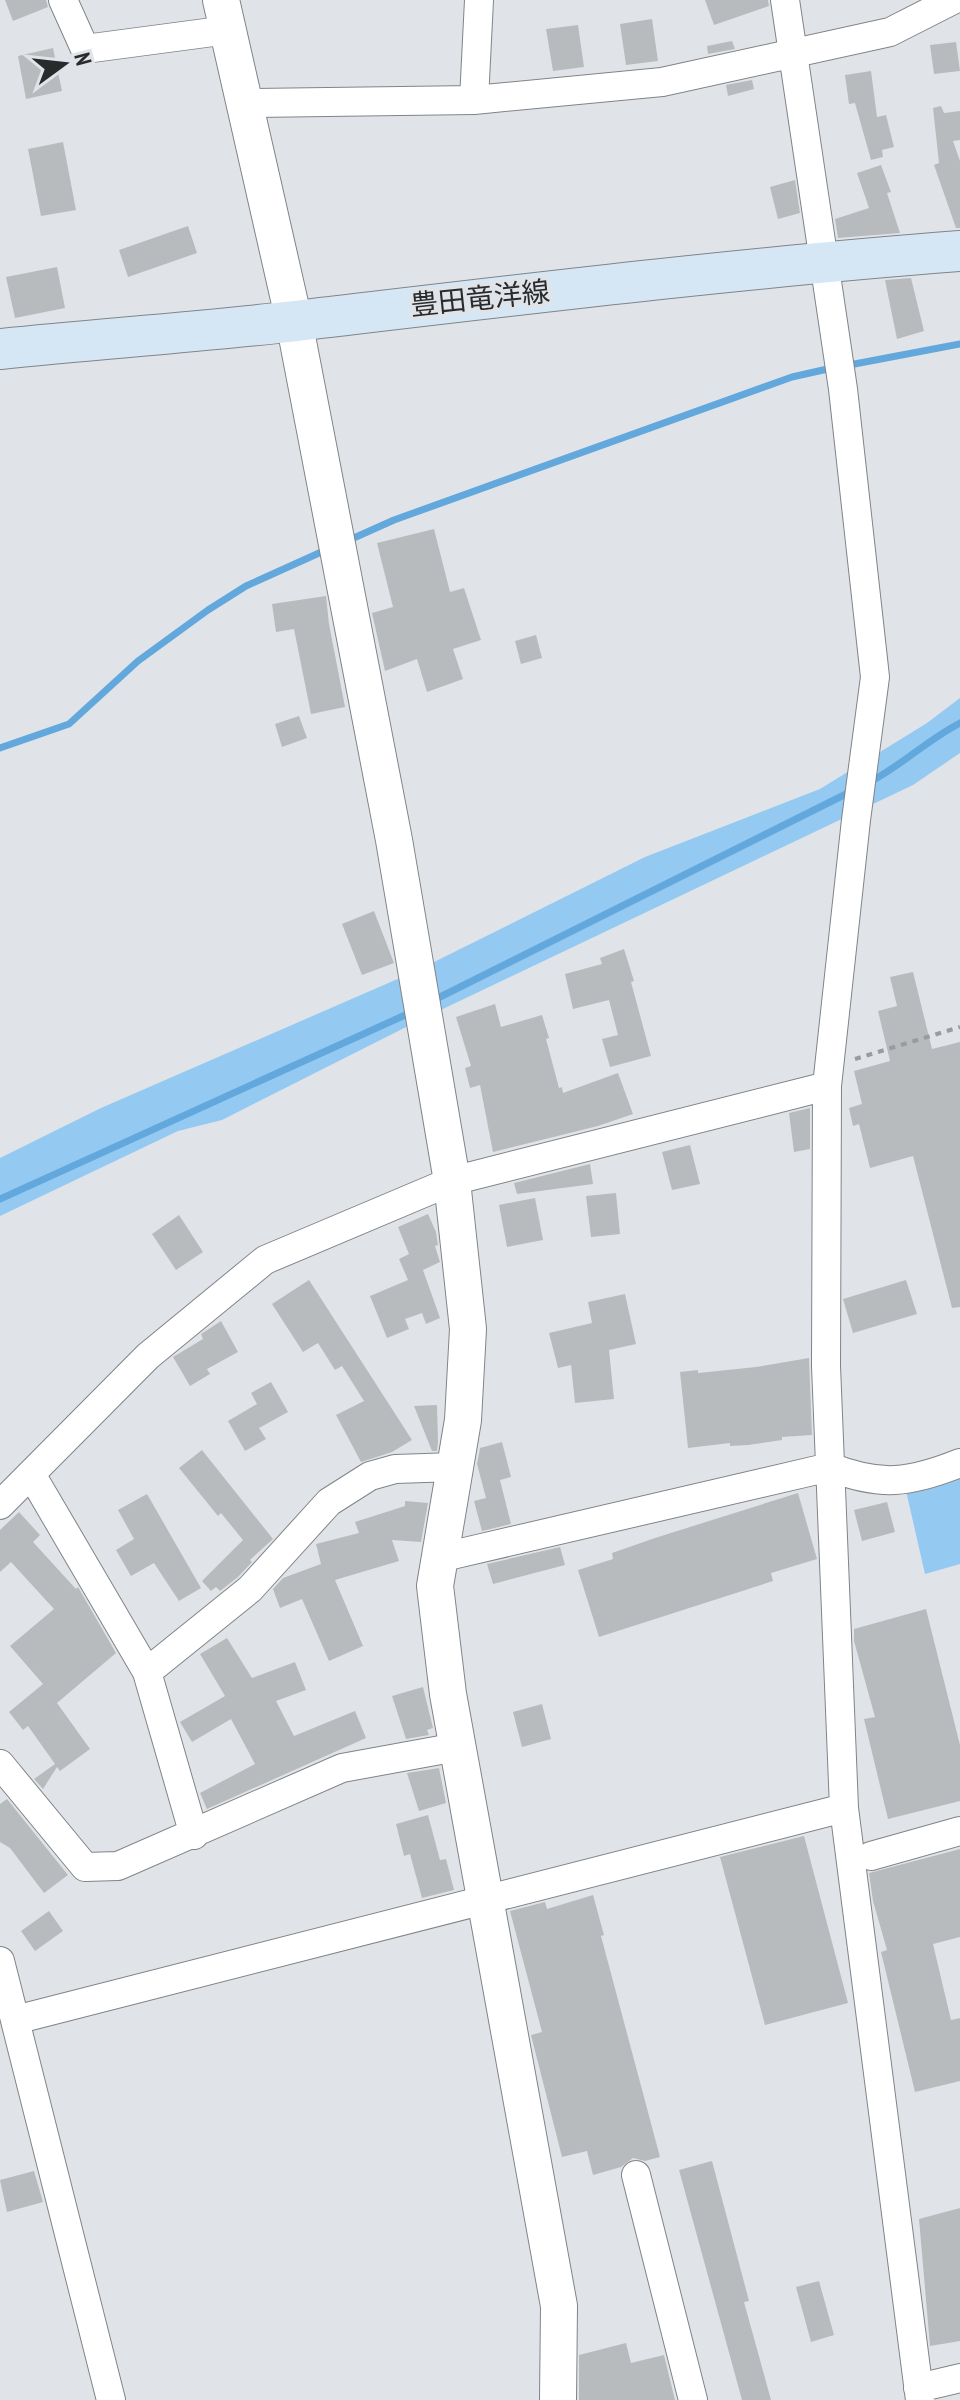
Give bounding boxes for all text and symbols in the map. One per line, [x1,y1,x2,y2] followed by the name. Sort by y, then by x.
[24,24,104,104] north arrow
[68,49,98,68] text: N
[408,272,552,323] street label: 豊田竜洋線

